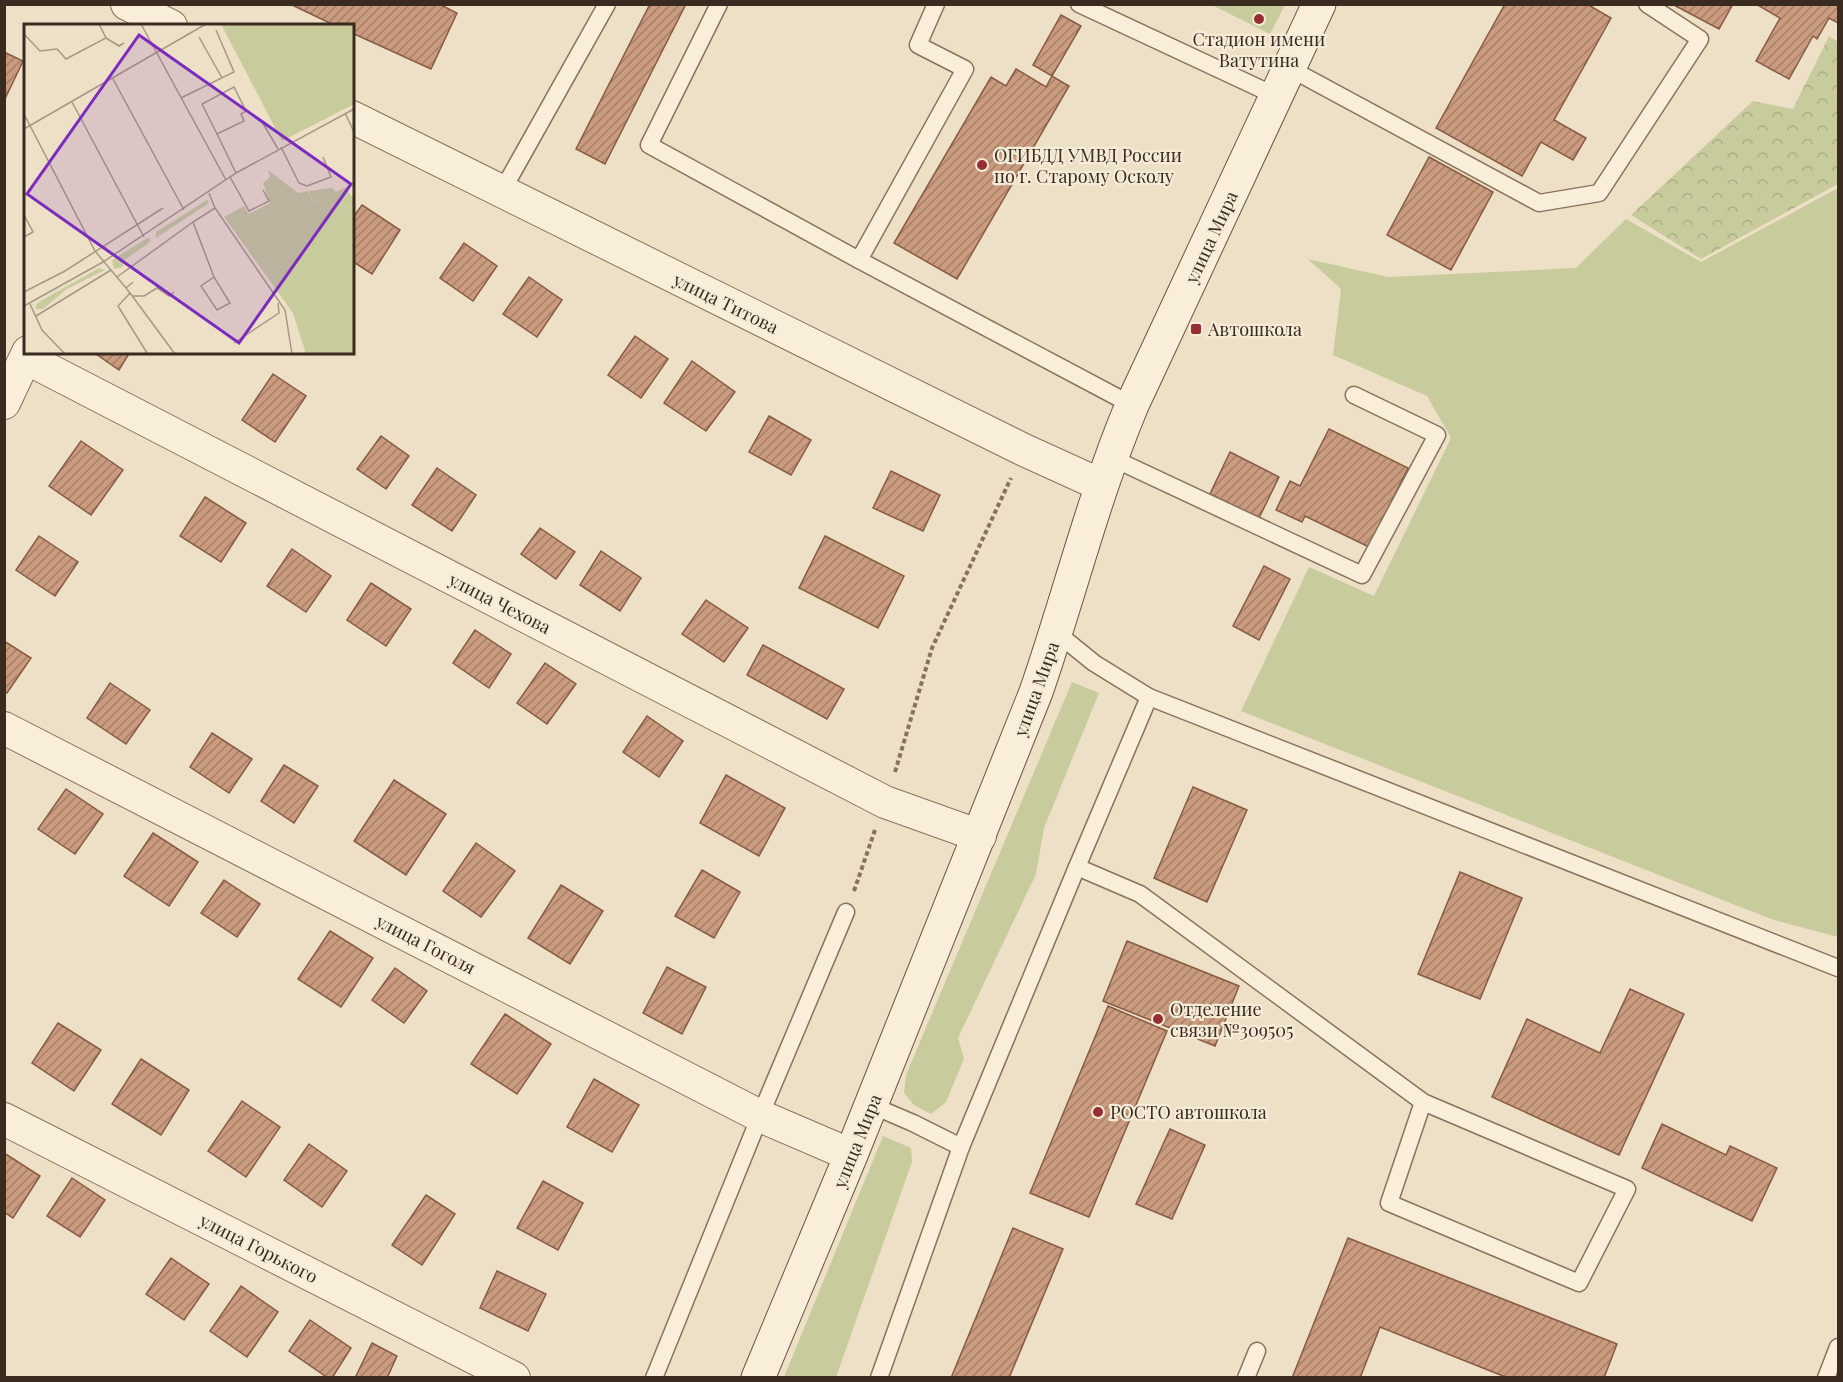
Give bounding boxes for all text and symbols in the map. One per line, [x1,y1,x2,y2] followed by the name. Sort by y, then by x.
[1252,12,1266,26] marker: Стадион имени Ватутина
[24,24,354,354] inset map
[1193,27,1325,72] place label: Стадион имени Ватутина
[994,143,1182,188] place label: ОГИБДД УМВД России по г. Старому Осколу
[975,158,989,172] marker: ОГИБДД УМВД России по г. Старому Осколу
[1179,187,1243,288] street label: улица Мира
[669,267,783,339] street label: улица Титова
[1207,317,1302,341] place label: Автошкола
[1189,322,1203,336] marker: Автошкола
[444,567,555,639] street label: улица Чехова
[1007,638,1064,741] street label: улица Мира
[371,908,480,979] street label: улица Гоголя
[1170,997,1294,1042] place label: Отделение связи №309505
[1151,1012,1165,1026] marker: Отделение связи №309505
[827,1090,887,1193] street label: улица Мира
[1110,1100,1267,1124] place label: РОСТО автошкола
[1091,1105,1105,1119] marker: РОСТО автошкола
[195,1207,322,1288] street label: улица Горького

